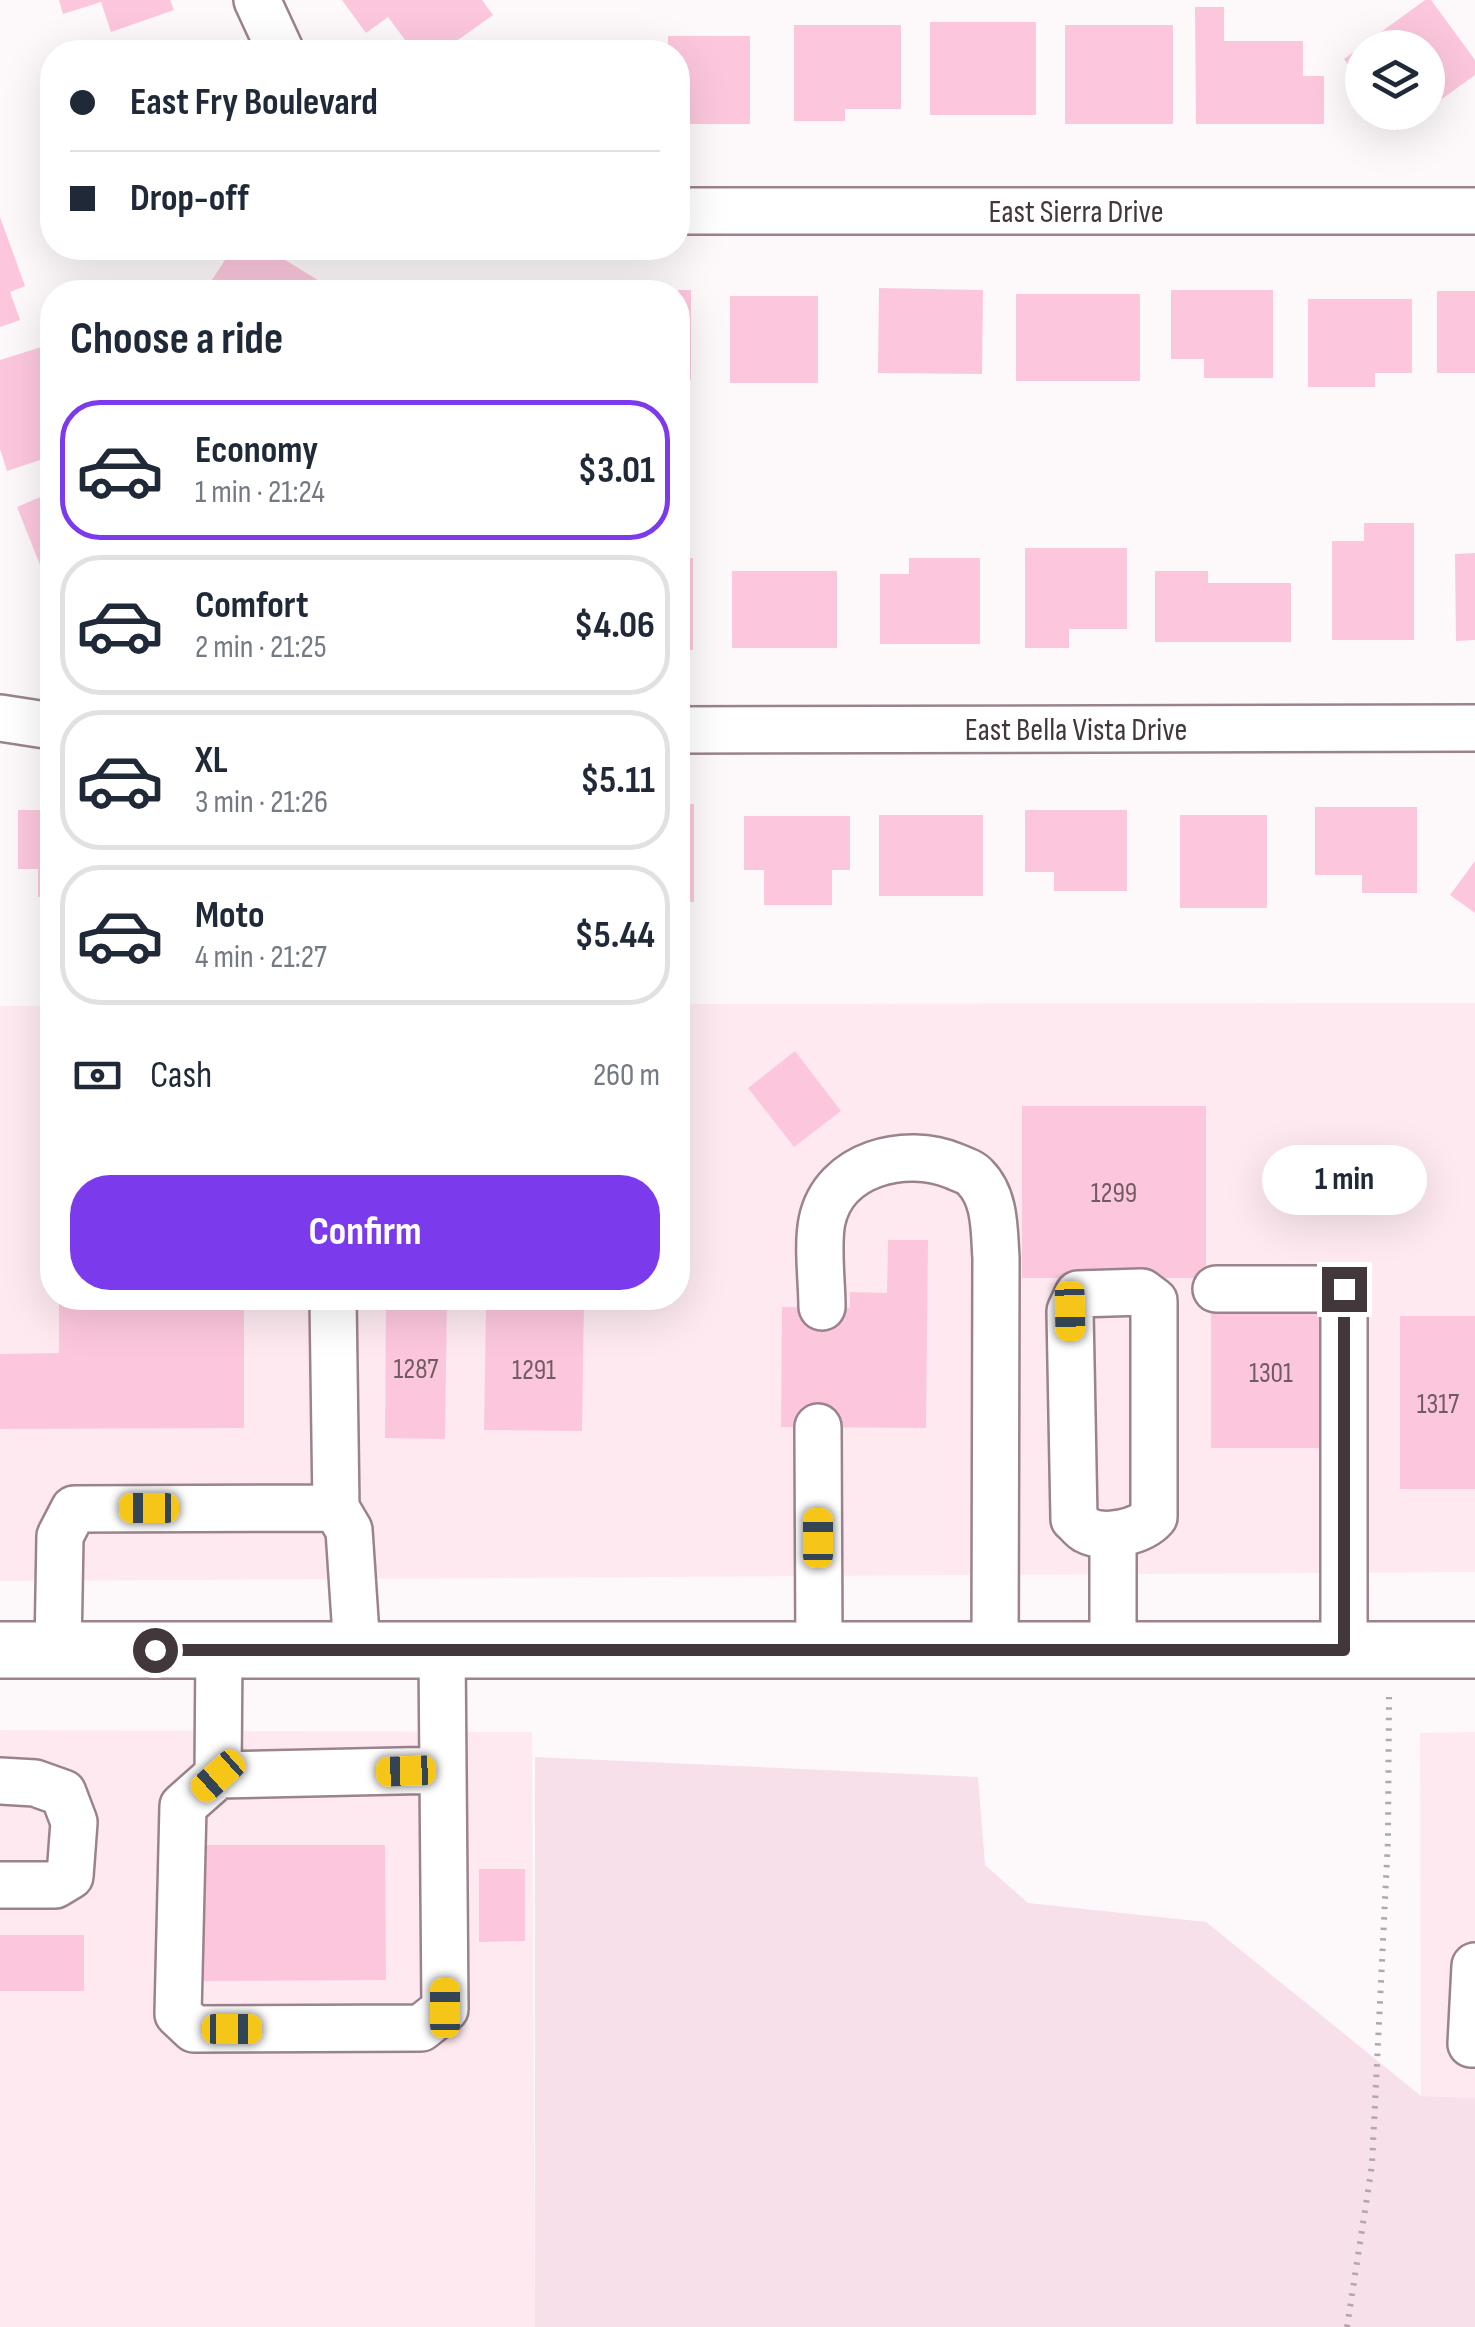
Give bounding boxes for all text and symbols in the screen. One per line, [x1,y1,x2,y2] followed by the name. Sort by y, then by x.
[1345,30,1445,130] map controls
[1345,30,1445,130] button: layers
[130,80,378,125] text: East Fry Boulevard
[130,176,249,221] text: Drop-off
[988,193,1164,232] street label: East Sierra Drive
[70,312,283,367] text: Choose a ride
[75,425,165,515] icon: car
[195,428,318,473] text: Economy
[578,448,655,493] text: $3.01
[195,473,325,512] text: 1 min · 21:24
[75,580,165,670] icon: car
[195,583,309,628] text: Comfort
[574,603,655,648] text: $4.06
[195,628,327,667] text: 2 min · 21:25
[965,711,1187,750] street label: East Bella Vista Drive
[75,735,165,825] icon: car
[195,738,228,783] text: XL
[580,758,655,803] text: $5.11
[195,783,328,822] text: 3 min · 21:26
[75,890,165,980] icon: car
[195,893,265,938] text: Moto
[575,913,655,958] text: $5.44
[195,938,327,977] text: 4 min · 21:27
[70,1048,125,1103] icon: cash
[150,1053,212,1098] text: Cash
[593,1056,660,1095] text: 260 m
[1262,1144,1426,1214] callout: 1 min
[1315,1160,1374,1199] text: 1 min
[70,1175,660,1290] button: Confirm
[1091,1177,1137,1210] house number: 1299
[1322,1267,1367,1312] route end
[1054,1281,1086,1341] car
[394,1353,439,1386] house number: 1287
[512,1354,556,1387] house number: 1291
[1249,1357,1293,1390] house number: 1301
[1417,1388,1459,1421] house number: 1317
[119,1493,179,1523] car
[803,1508,833,1568] car
[133,1628,178,1673] route start
[186,1745,250,1807] car
[375,1755,437,1787] car
[430,1978,460,2038] car
[202,2014,262,2044] car

